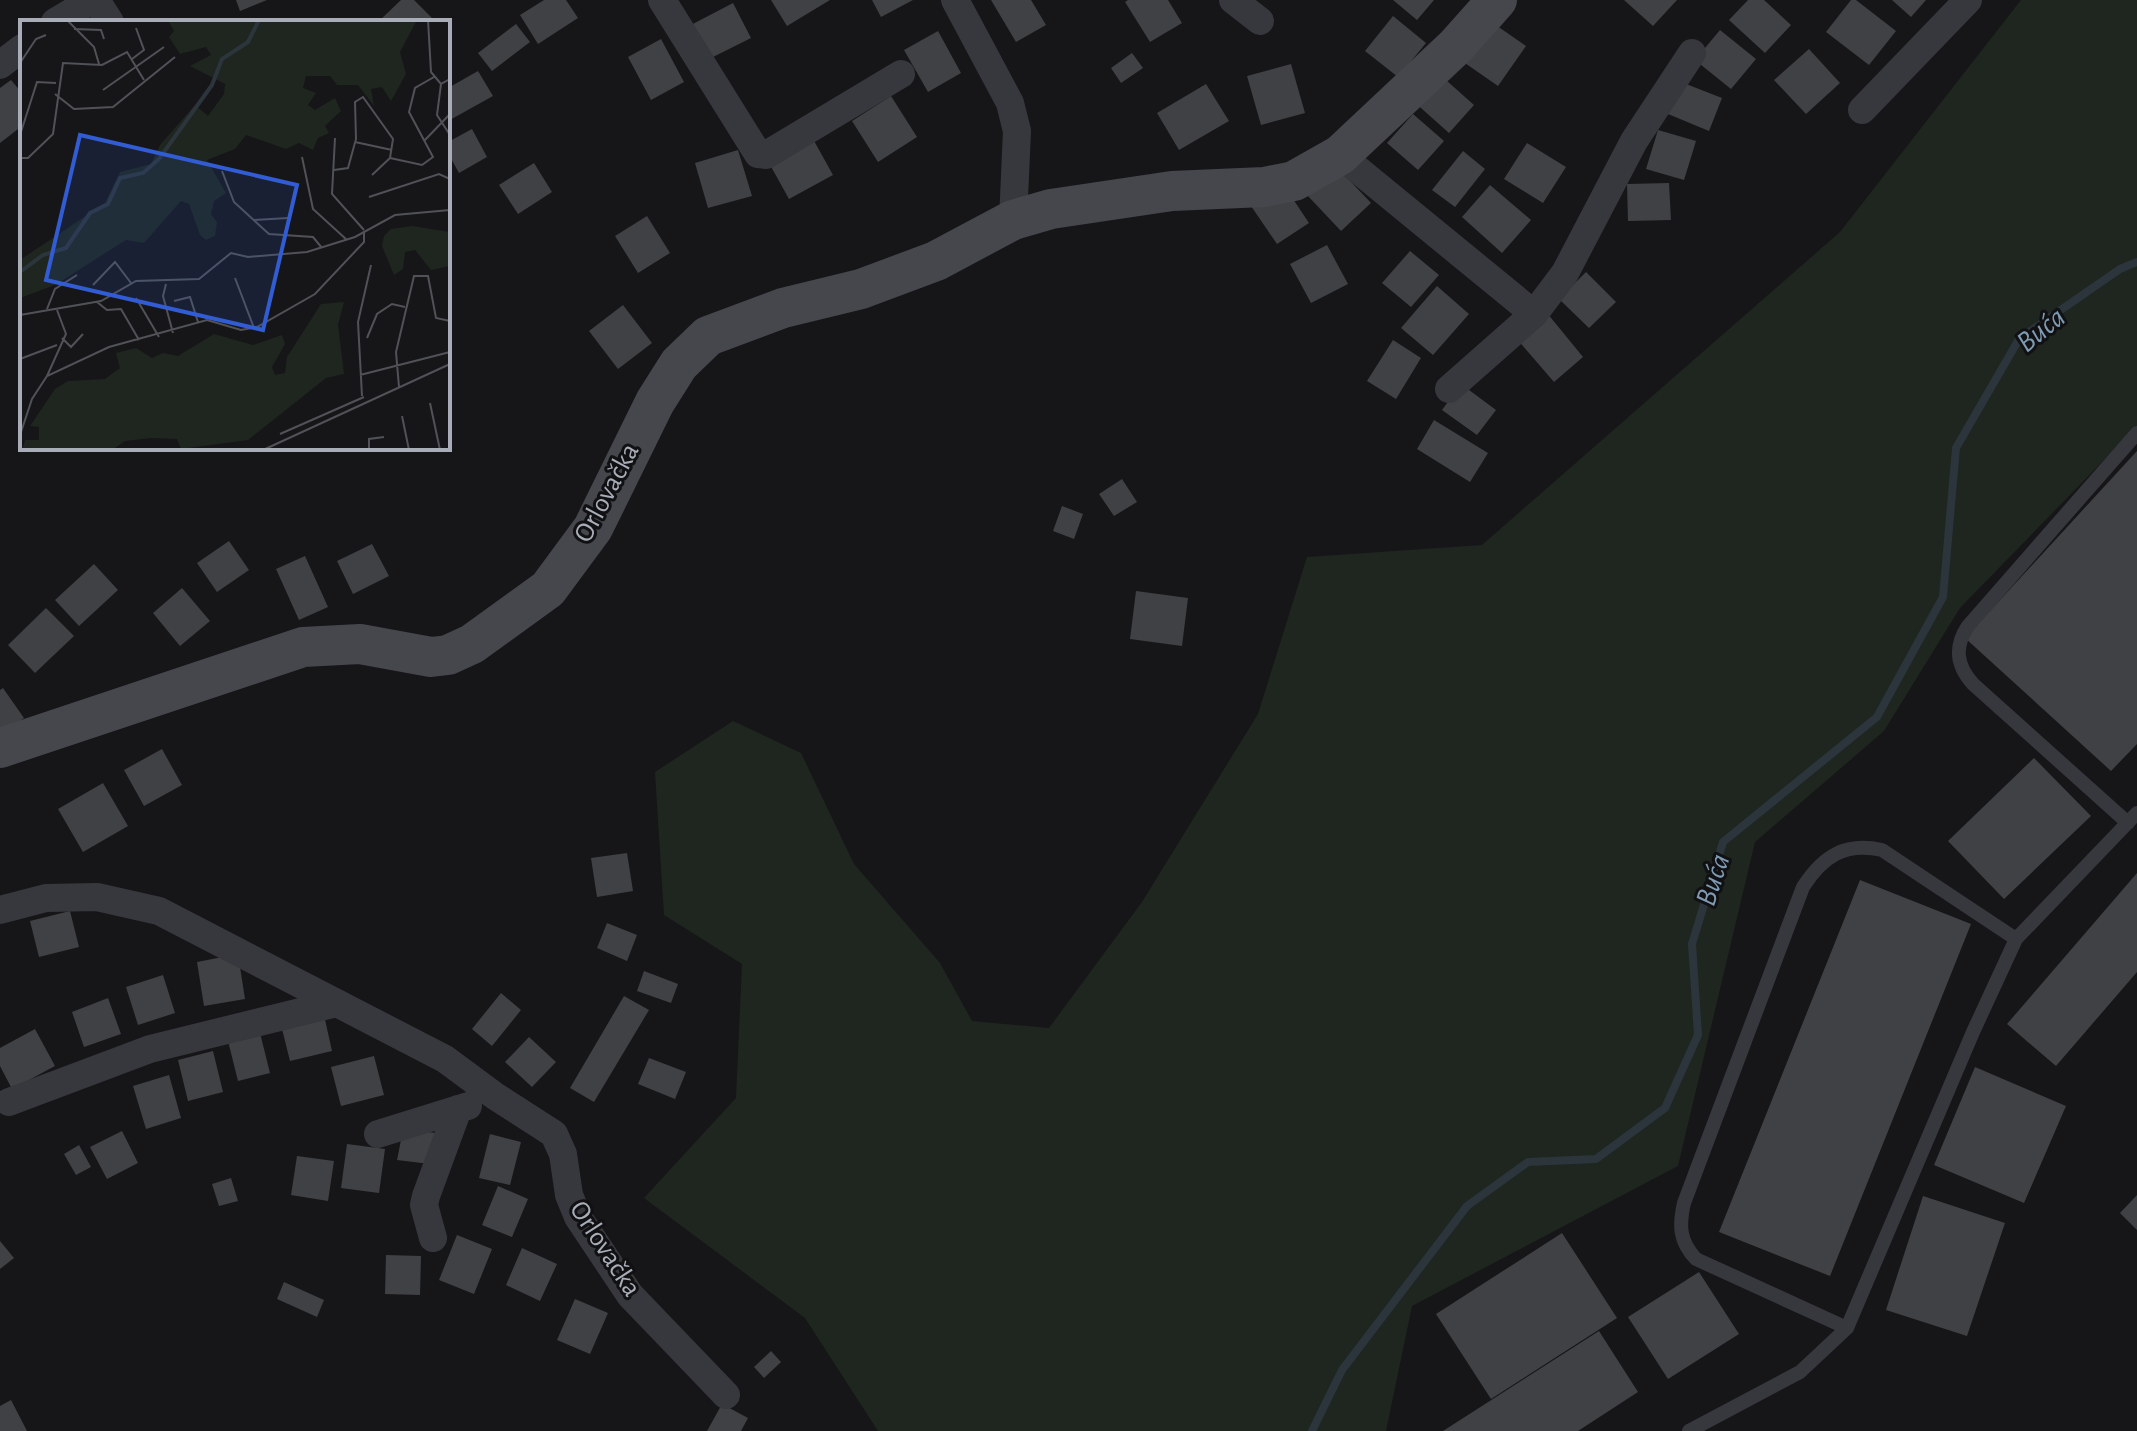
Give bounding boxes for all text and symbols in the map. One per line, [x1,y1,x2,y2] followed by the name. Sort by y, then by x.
[20,20,450,450] inset map
[2011,302,2071,358] water label: Buća
[569,439,645,547] street label: Orlovačka
[1691,850,1735,910] water label: Buća
[564,1196,646,1302] street label: Orlovačka

